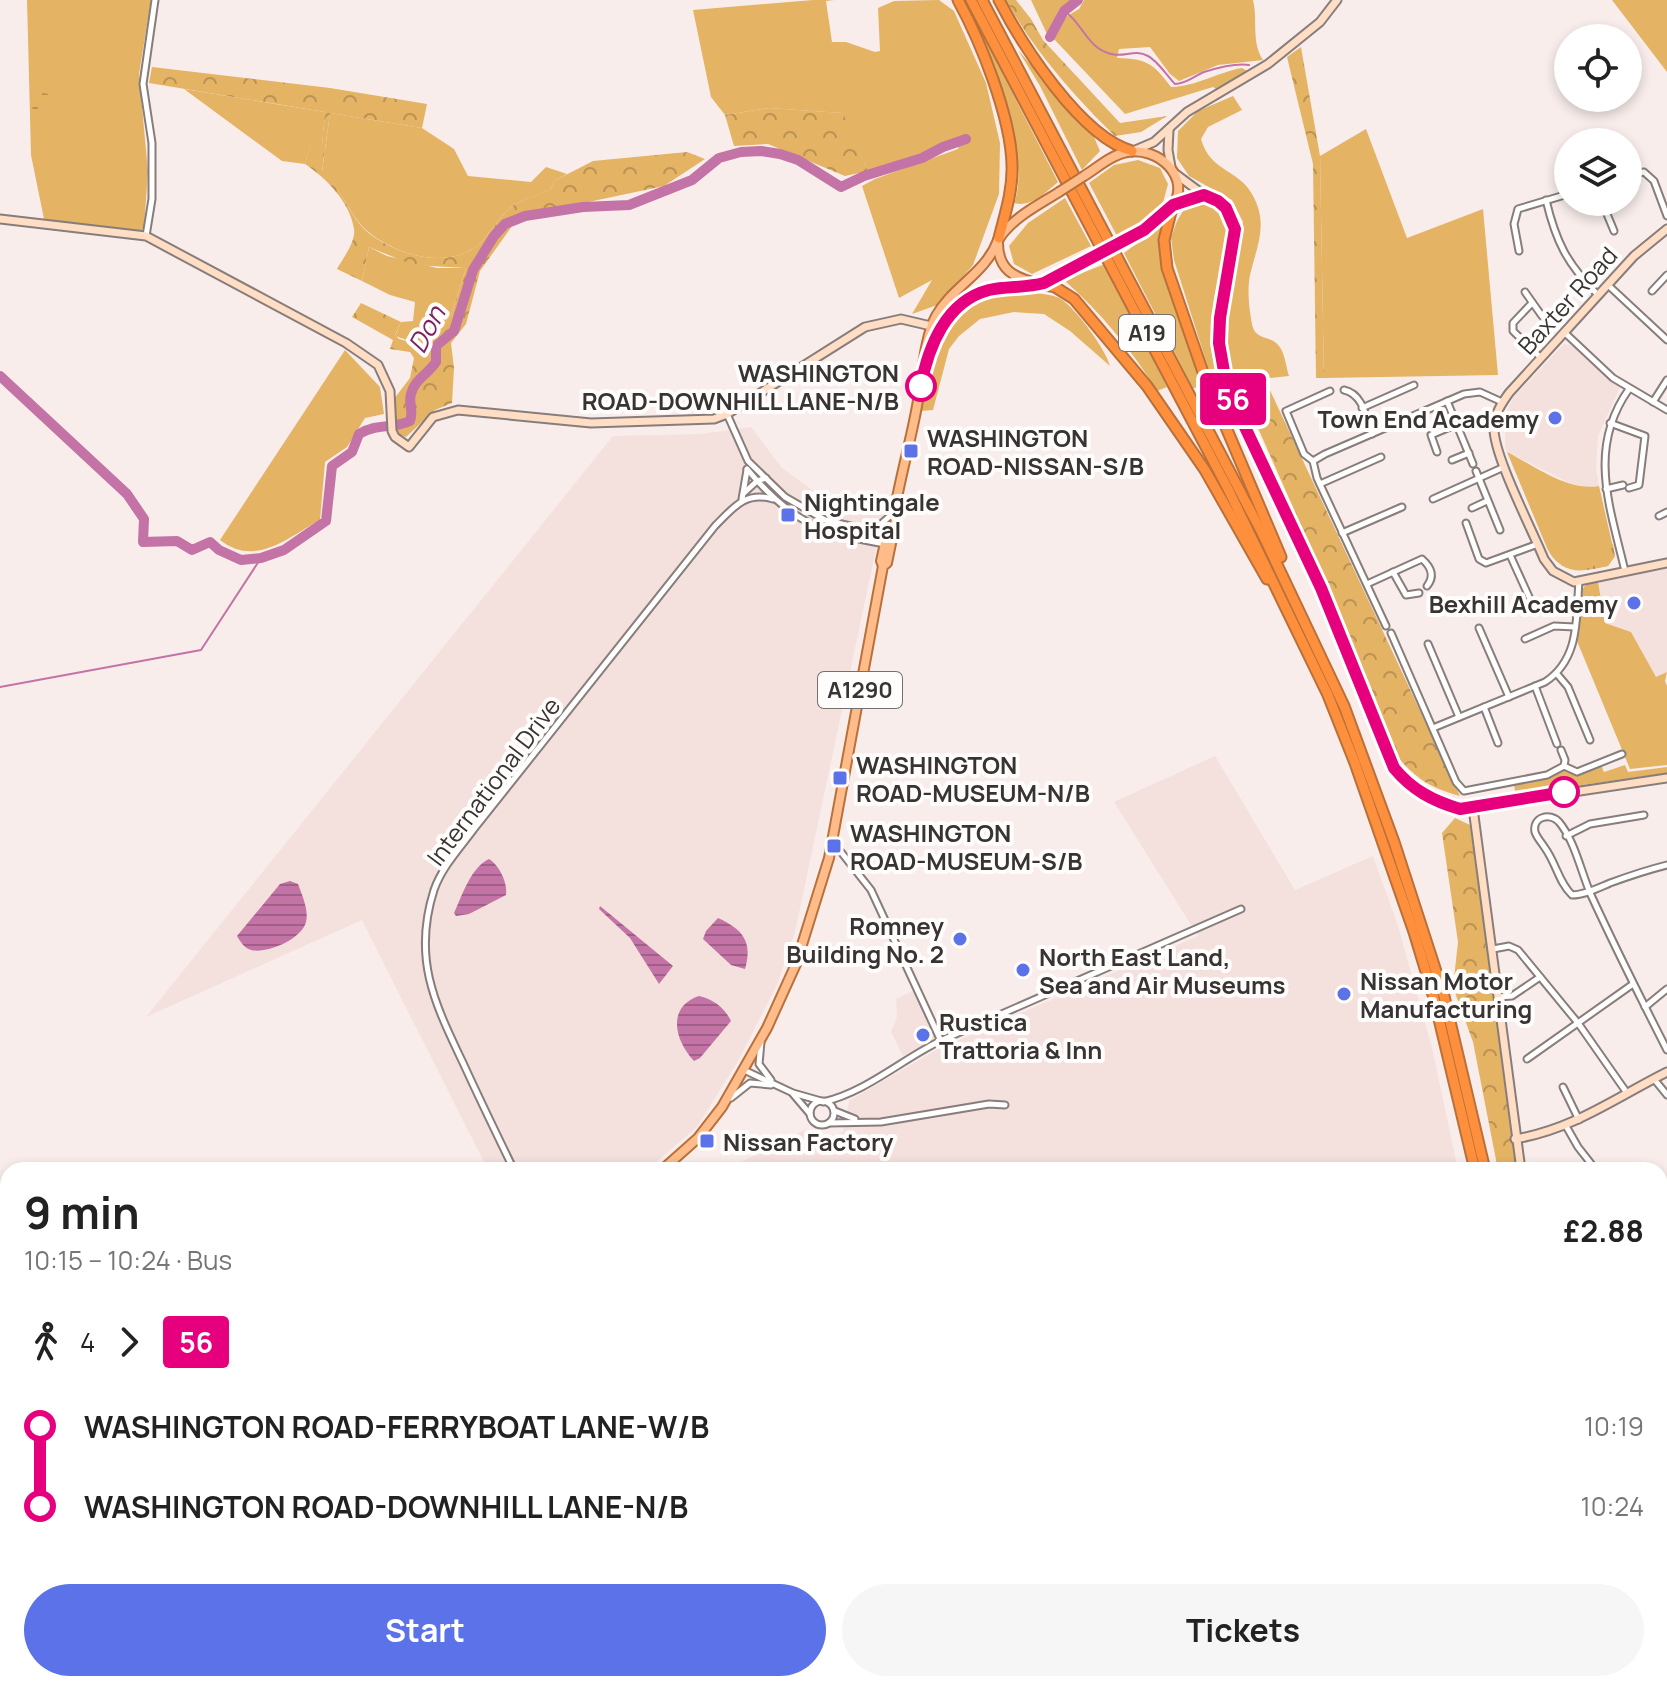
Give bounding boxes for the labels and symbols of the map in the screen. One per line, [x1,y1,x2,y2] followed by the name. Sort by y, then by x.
[1510,239,1624,361] street label: Baxter Road
[399,298,454,359] water label: Don
[1119,315,1175,351] road number: A19
[582,356,899,417] place label: WASHINGTON ROAD-DOWNHILL LANE-N/B
[906,371,936,401] marker: WASHINGTON ROAD-DOWNHILL LANE-N/B
[1197,373,1269,425] line badge: 56
[1318,402,1540,435] place label: Town End Academy
[1546,409,1564,427] marker: Town End Academy
[927,421,1144,482] place label: WASHINGTON ROAD-NISSAN-S/B
[902,442,920,460] marker: WASHINGTON ROAD-NISSAN-S/B
[804,485,940,546] place label: Nightingale Hospital
[779,506,797,524] marker: Nightingale Hospital
[1429,587,1619,620] place label: Bexhill Academy
[1625,594,1643,612] marker: Bexhill Academy
[818,672,902,708] road number: A1290
[419,690,567,872] street label: International Drive
[856,748,1090,809] place label: WASHINGTON ROAD-MUSEUM-N/B
[831,769,849,787] marker: WASHINGTON ROAD-MUSEUM-N/B
[1549,777,1579,807] unlabelled marker
[850,816,1082,877] place label: WASHINGTON ROAD-MUSEUM-S/B
[825,837,843,855] marker: WASHINGTON ROAD-MUSEUM-S/B
[786,909,945,970] place label: Romney Building No. 2
[951,930,969,948] marker: Romney Building No. 2
[1039,940,1286,1001] place label: North East Land, Sea and Air Museums
[1014,961,1032,979] marker: North East Land, Sea and Air Museums
[1360,964,1532,1025] place label: Nissan Motor Manufacturing
[1335,985,1353,1003] marker: Nissan Motor Manufacturing
[939,1005,1102,1066] place label: Rustica Trattoria & Inn
[914,1026,932,1044] marker: Rustica Trattoria & Inn
[723,1125,894,1158] place label: Nissan Factory
[698,1132,716,1150] marker: Nissan Factory

